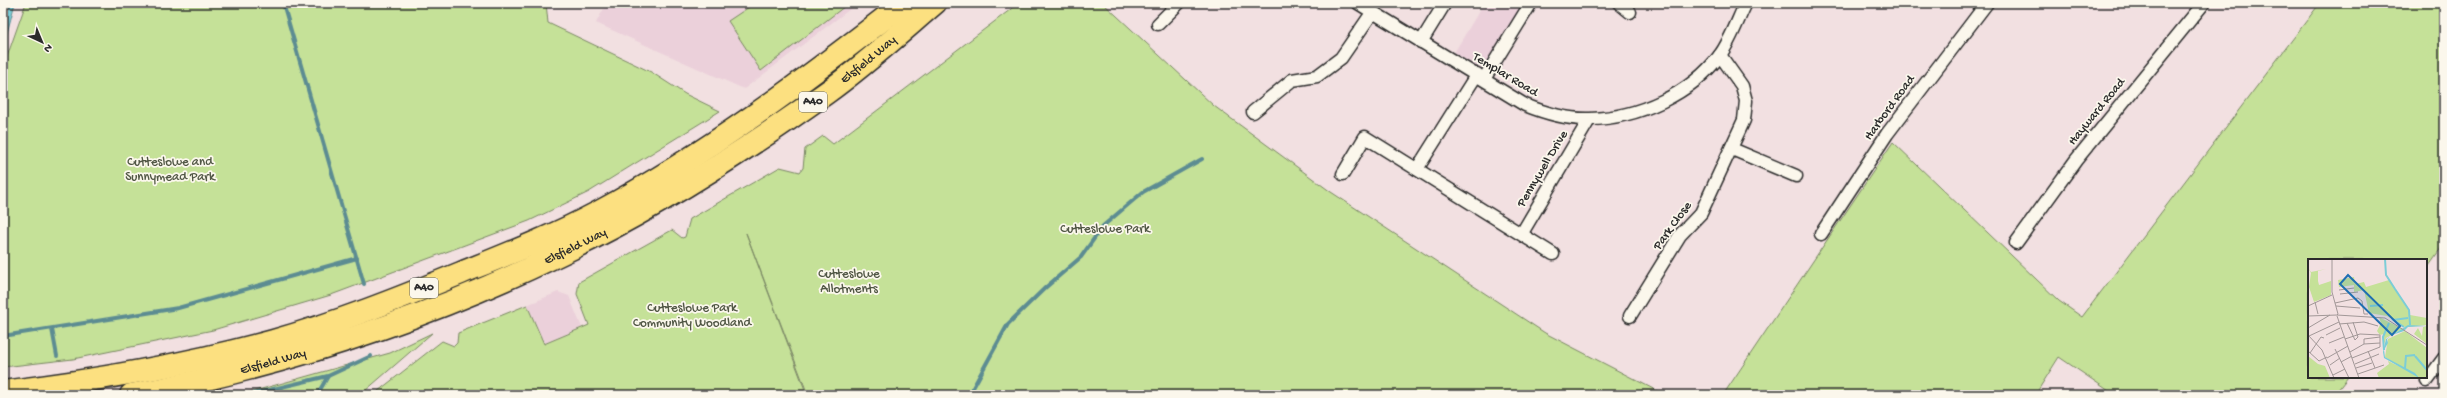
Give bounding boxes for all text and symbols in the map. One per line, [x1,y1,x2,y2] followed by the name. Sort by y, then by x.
[22,22,62,62] north arrow
[837,32,900,87] street label: Elsfield Way
[41,41,54,55] text: N
[1469,49,1542,101] street label: Templar Road
[1861,72,1919,143] street label: Harbord Road
[2065,74,2130,149] street label: Hayward Road
[799,92,827,112] road number: A40
[1514,128,1572,211] street label: Pennywell Drive
[125,155,216,185] park label: Cutteslowe and Sunnymead Park
[1650,199,1696,254] street label: Park Close
[1060,222,1151,237] park label: Cutteslowe Park
[542,224,610,268] street label: Elsfield Way
[2308,259,2427,378] inset map
[818,267,880,297] park label: Cutteslowe Allotments
[410,278,438,298] road number: A40
[633,301,752,331] park label: Cutteslowe Park Community Woodland
[239,345,308,378] street label: Elsfield Way

